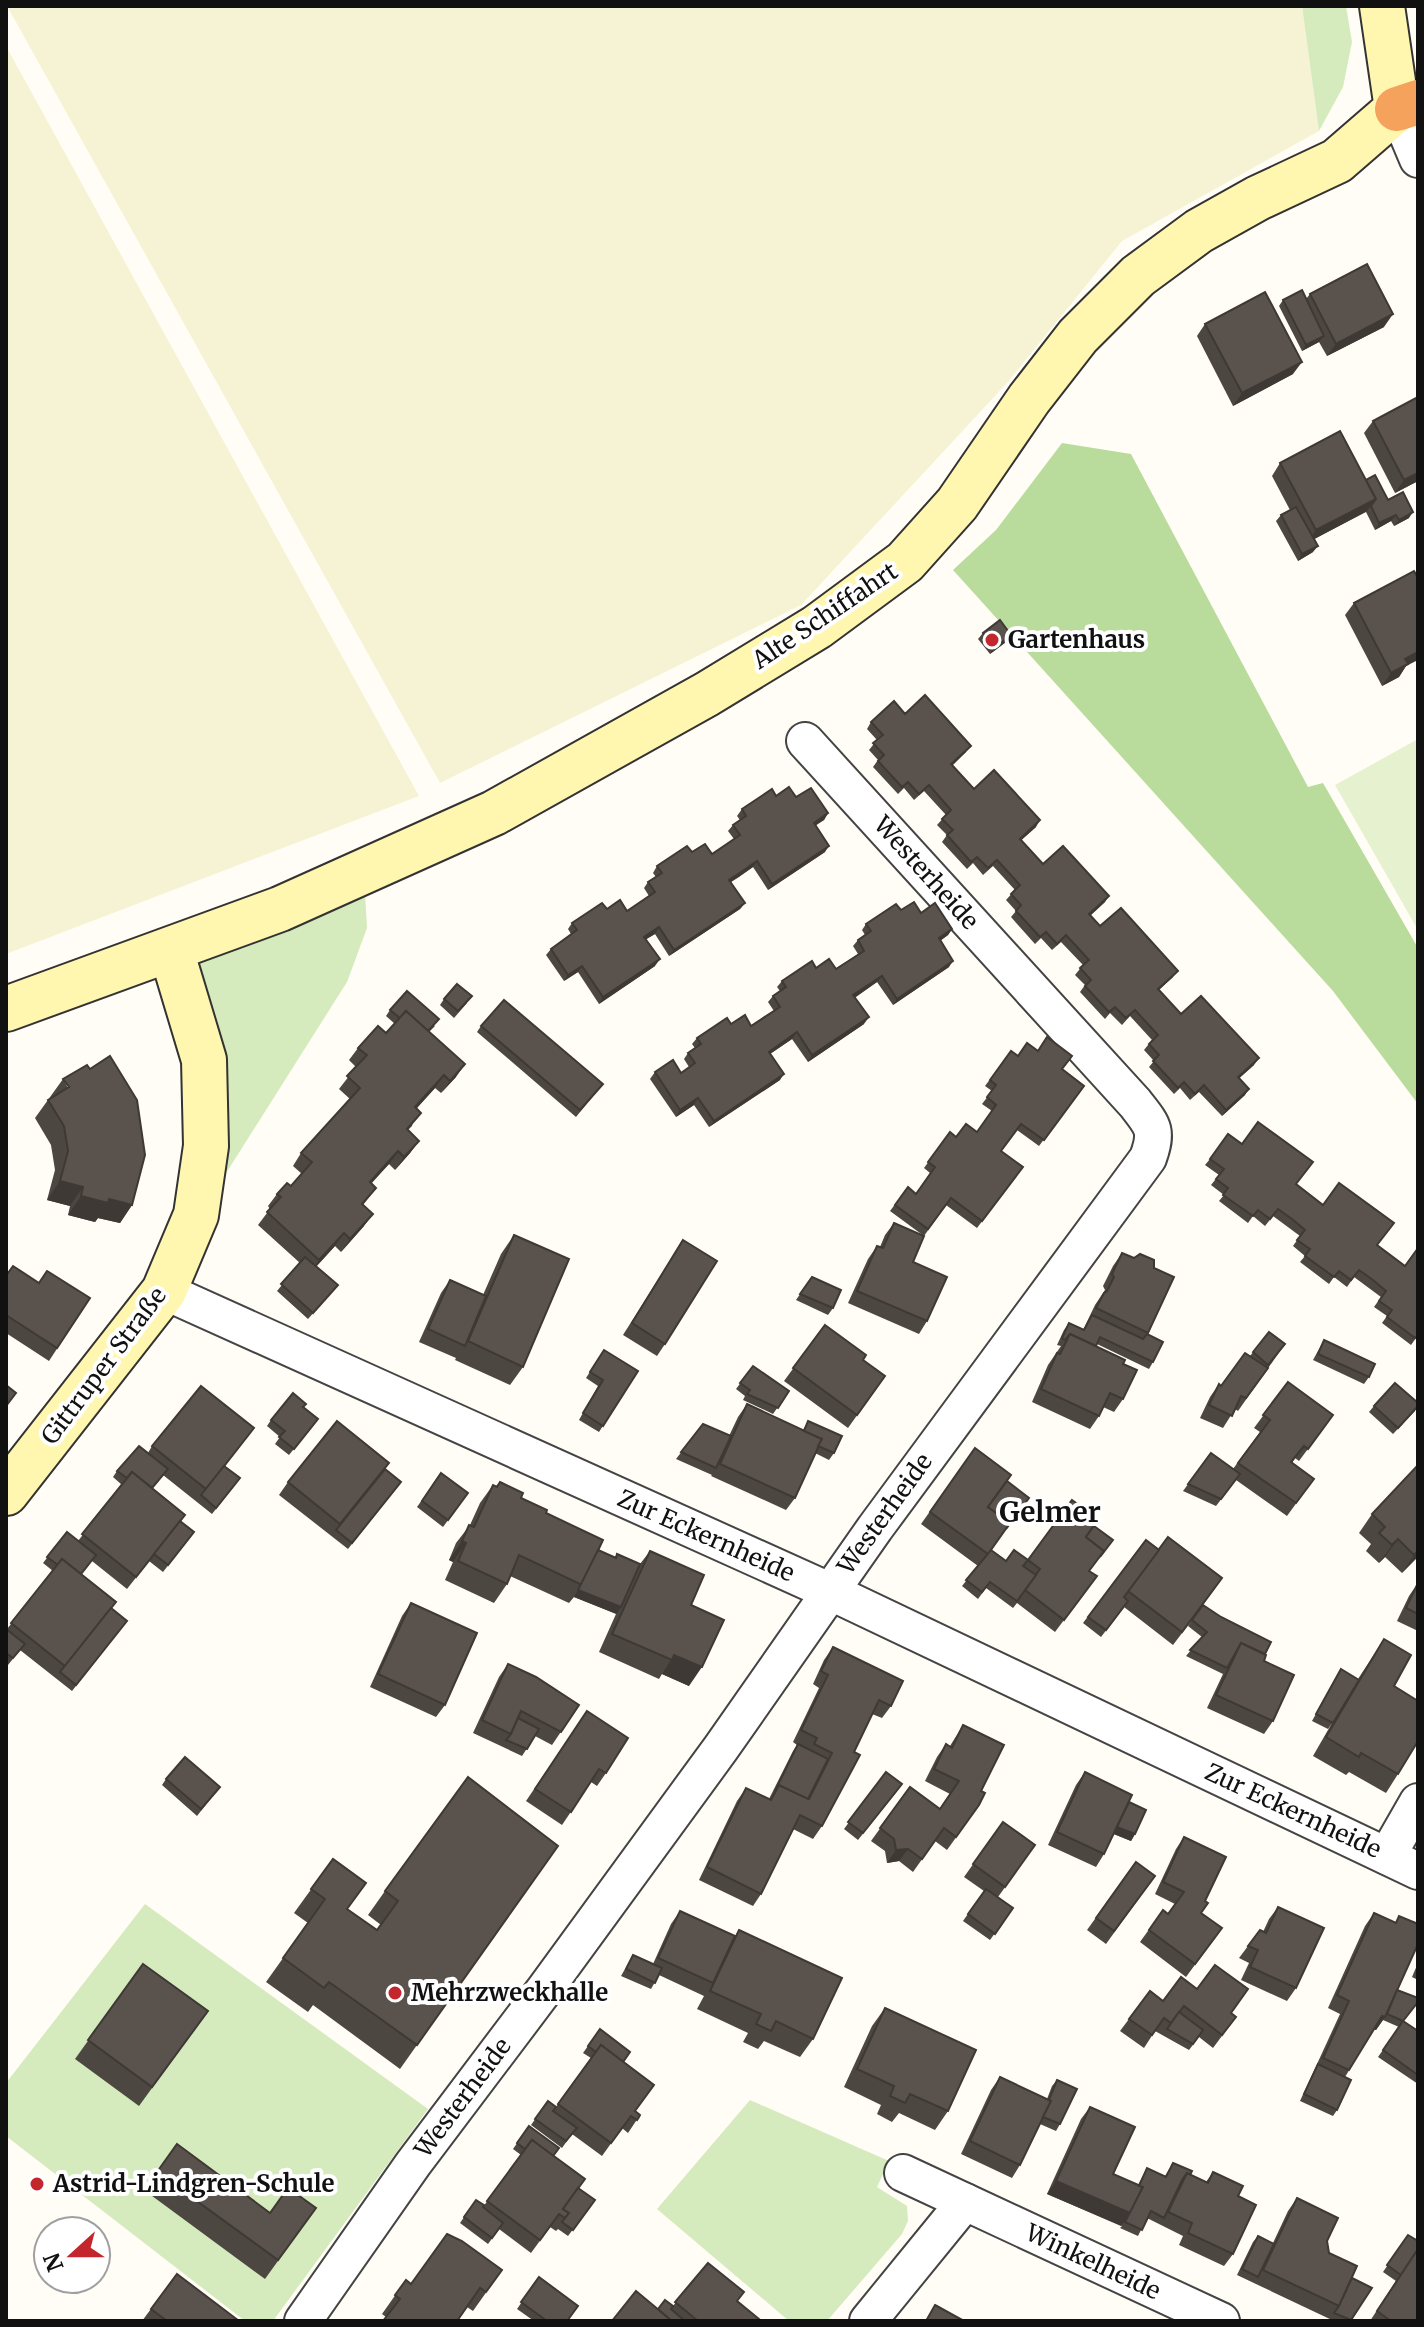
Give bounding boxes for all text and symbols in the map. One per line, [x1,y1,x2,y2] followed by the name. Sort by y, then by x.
[745,555,904,676] street label: Alte Schiffahrt
[1008,624,1145,655] place label: Gartenhaus
[983,631,1001,649] marker: Gartenhaus
[867,809,985,936] street label: Westerheide
[34,1281,173,1451] street label: Gittruper Straße
[830,1447,939,1581] street label: Westerheide
[613,1483,800,1588] street label: Zur Eckernheide
[999,1494,1101,1530] district label: Gelmer
[1200,1756,1386,1865] street label: Zur Eckernheide
[411,1977,608,2008] place label: Mehrzweckhalle
[386,1984,404,2002] marker: Mehrzweckhalle
[407,2032,518,2165] street label: Westerheide
[52,2168,335,2199] place label: Astrid-Lindgren-Schule
[28,2175,46,2193] marker: Astrid-Lindgren-Schule
[32,2215,112,2295] north arrow
[1020,2216,1166,2306] street label: Winkelheide
[37,2248,70,2275] text: N

